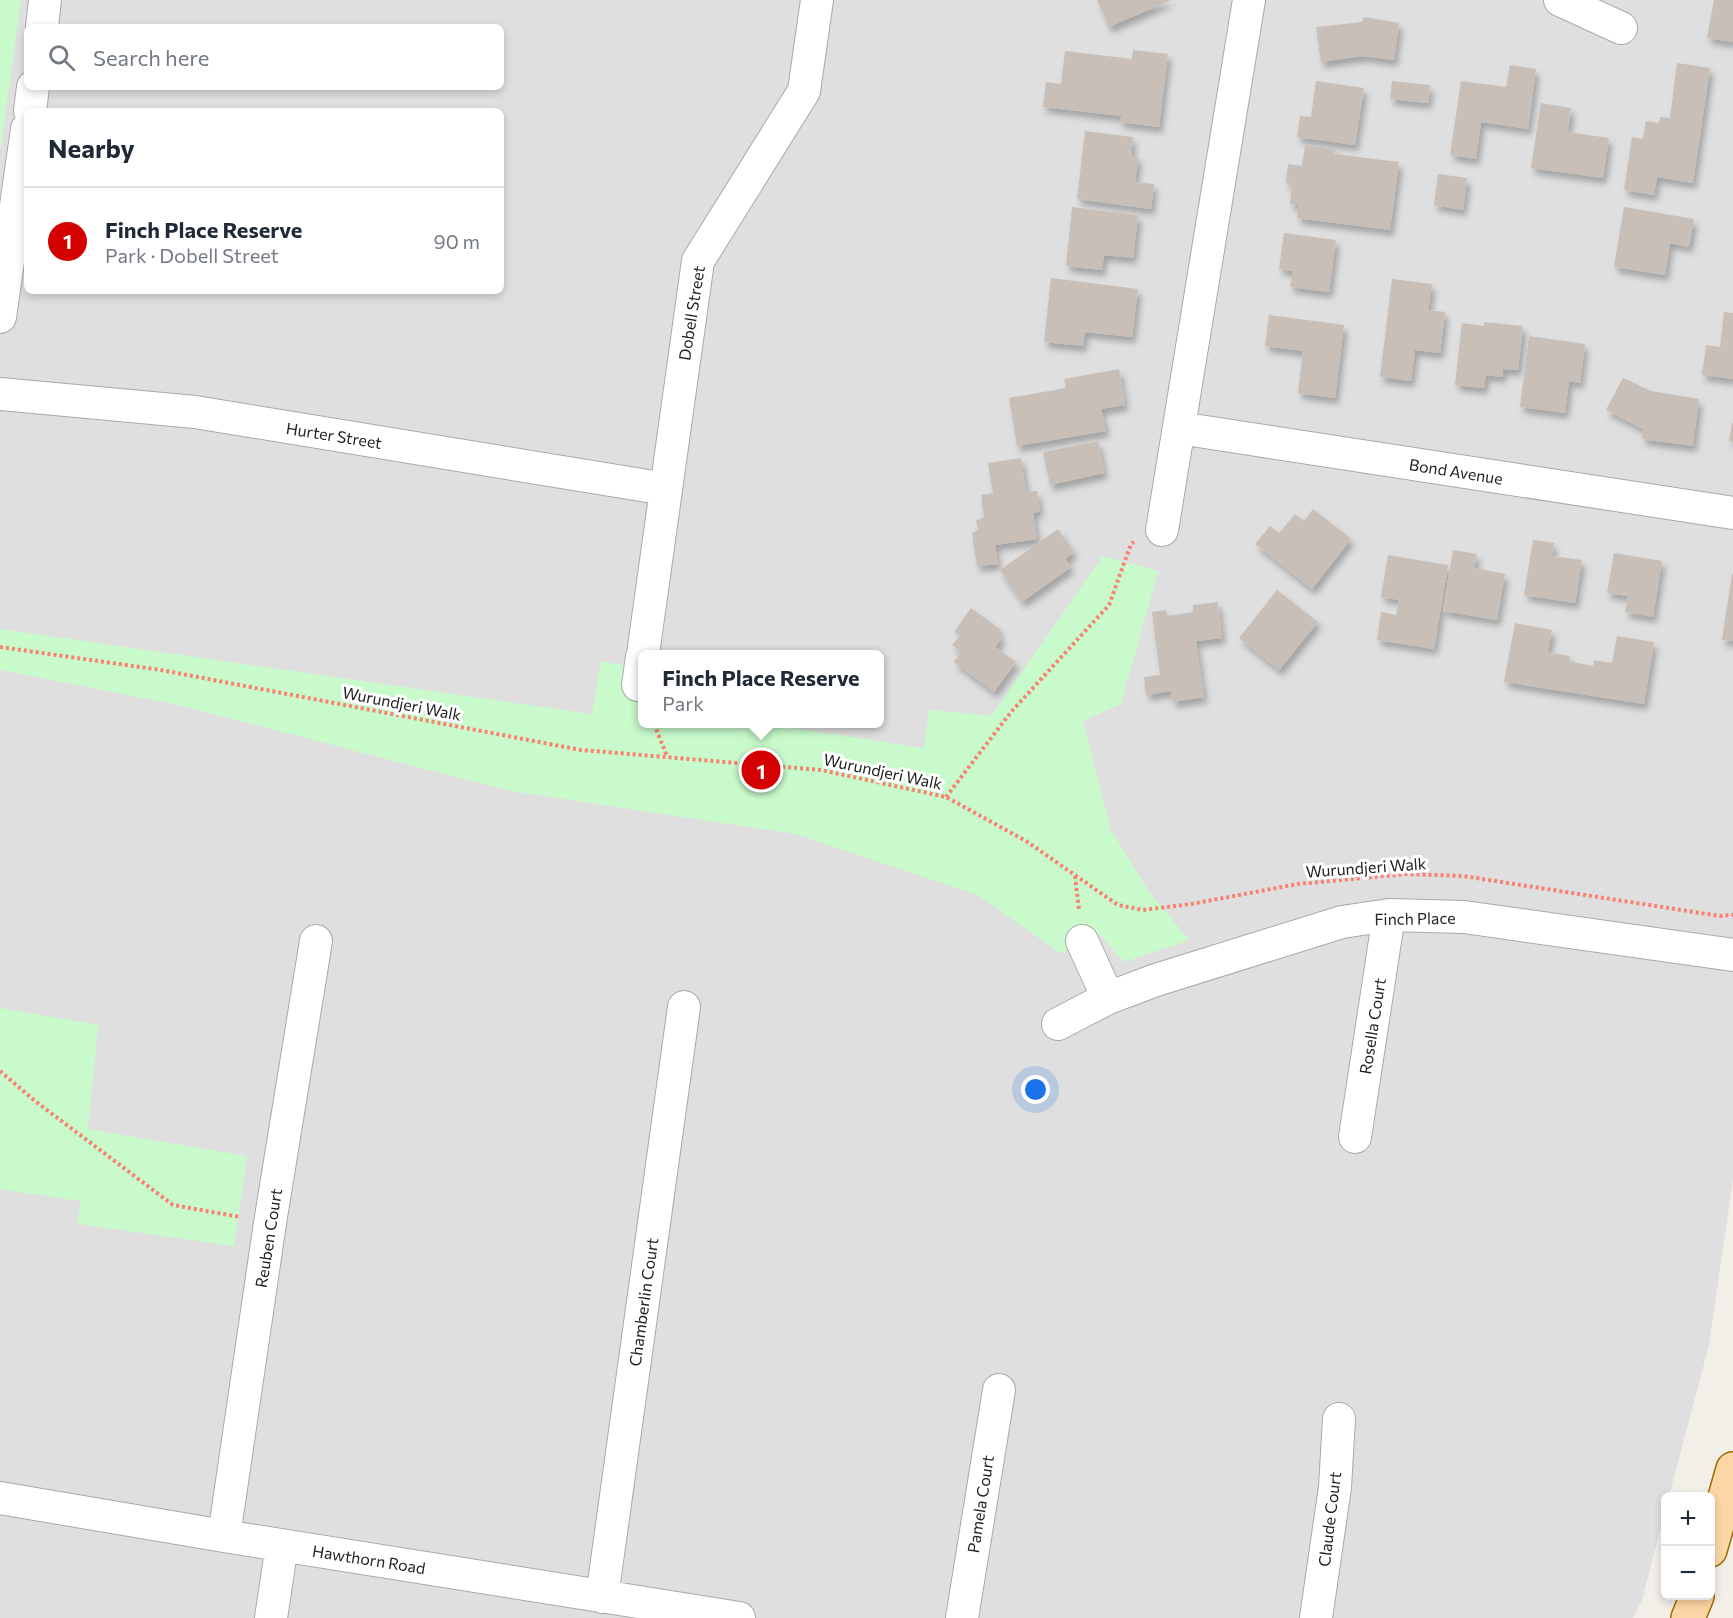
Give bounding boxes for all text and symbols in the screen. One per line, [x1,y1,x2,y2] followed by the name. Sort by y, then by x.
[24,24,504,90] search box
[45,41,78,74] icon: search
[93,44,209,71] text: Search here
[48,132,135,163] text: Nearby
[105,216,302,243] text: Finch Place Reserve
[63,229,72,253] text: 1
[434,229,480,253] text: 90 m
[105,243,279,267] text: Park · Dobell Street
[674,264,708,362] street label: Dobell Street
[285,418,384,452] street label: Hurter Street
[1408,454,1504,488] street label: Bond Avenue
[638,650,884,728] popup
[662,664,860,691] text: Finch Place Reserve
[341,682,463,724] street label: Wurundjeri Walk
[662,691,704,715] text: Park
[742,748,780,792] pin: 1
[822,749,944,793] street label: Wurundjeri Walk
[1305,853,1427,881] street label: Wurundjeri Walk
[1374,908,1456,928] street label: Finch Place
[1355,976,1389,1076] street label: Rosella Court
[1021,1075,1050,1104] your location
[251,1187,285,1289] street label: Reuben Court
[625,1236,661,1367] street label: Chamberlin Court
[963,1453,997,1554] street label: Pamela Court
[1314,1470,1344,1568] street label: Claude Court
[1661,1492,1715,1600] map controls
[1661,1492,1715,1546] button: +
[311,1541,427,1577] street label: Hawthorn Road
[1661,1546,1715,1600] button: −

